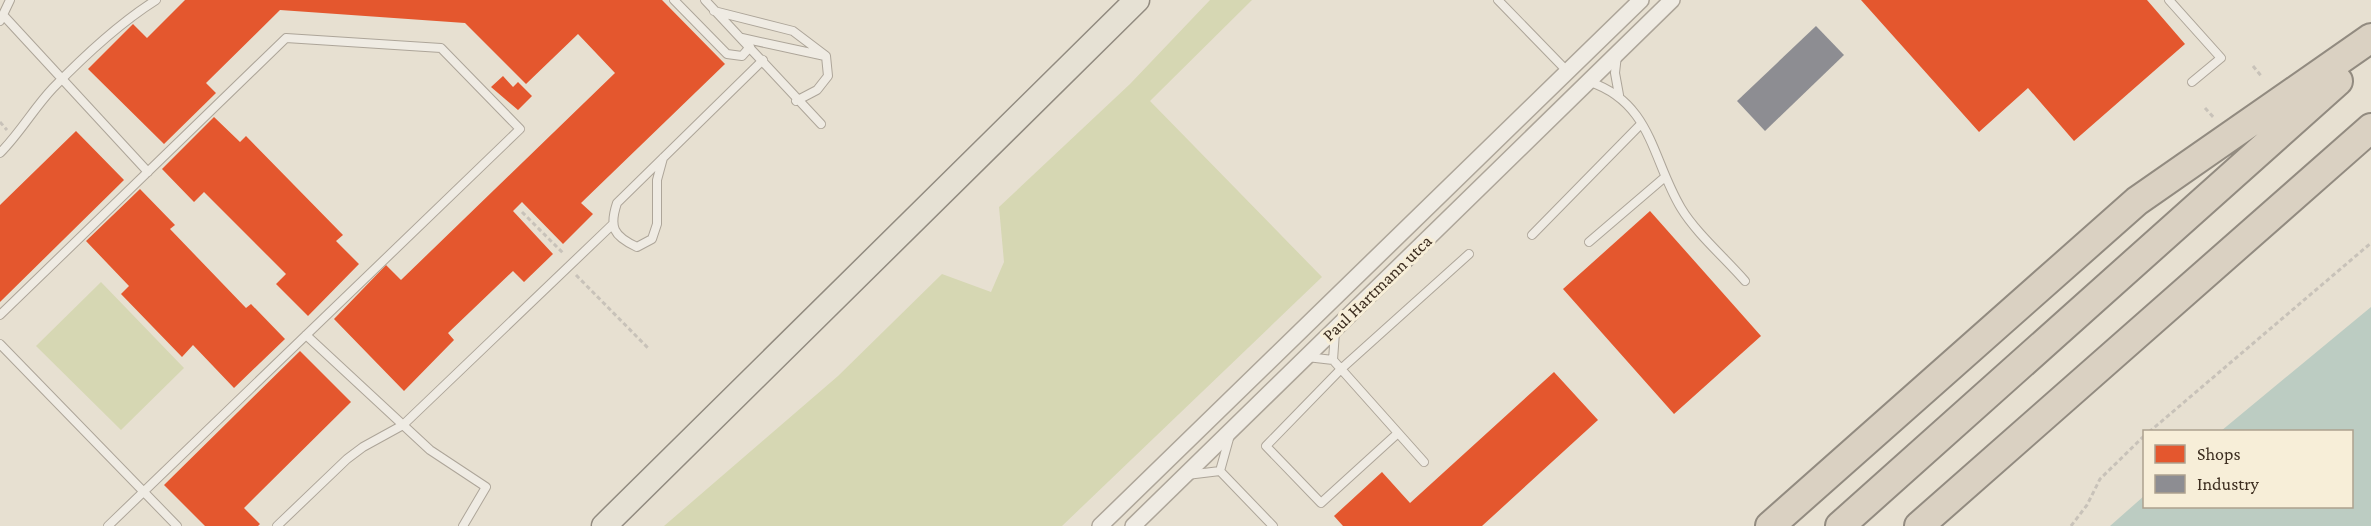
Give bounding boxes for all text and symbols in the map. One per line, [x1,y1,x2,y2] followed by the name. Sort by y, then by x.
[1318,231,1436,345] street label: Paul Hartmann utca
[2143,430,2353,508] legend
[2197,444,2241,464] text: Shops
[2197,474,2260,494] text: Industry

